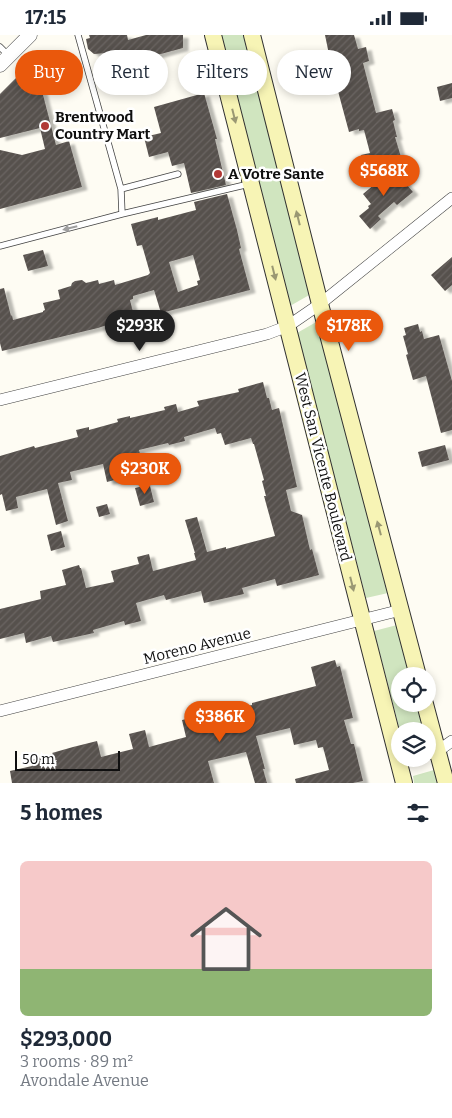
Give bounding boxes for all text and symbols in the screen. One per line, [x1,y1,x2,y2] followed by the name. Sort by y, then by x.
[25,6,66,29] text: 17:15
[15,50,83,95] chip: Buy
[93,50,168,95] chip: Rent
[178,50,267,95] chip: Filters
[277,50,351,95] chip: New
[55,108,151,143] place label: Brentwood Country Mart
[230,109,238,124] one-way arrow
[39,120,51,132] marker: Brentwood Country Mart
[349,155,419,197] pin: $568K
[360,161,408,180] text: $568K
[228,165,324,183] place label: A Votre Sante
[212,168,224,180] marker: A Votre Sante
[294,210,302,225] one-way arrow
[62,224,77,232] one-way arrow
[271,266,279,281] one-way arrow
[105,309,175,352] pin: $293K
[314,309,384,352] pin: $178K
[116,316,164,335] text: $293K
[326,316,372,335] text: $178K
[291,371,355,563] street label: West San Vicente Boulevard
[110,453,180,495] pin: $230K
[120,459,170,478] text: $230K
[375,520,383,535] one-way arrow
[348,576,356,591] one-way arrow
[141,624,253,668] street label: Moreno Avenue
[391,667,436,767] map controls
[391,667,436,712] button: locate
[185,701,255,743] pin: $386K
[195,707,245,726] text: $386K
[391,722,436,767] button: layers
[15,748,120,771] scale bar
[22,751,55,768] text: 50 m
[404,799,432,827] icon: filters
[20,800,103,826] text: 5 homes
[181,894,271,984] icon: home
[20,1026,112,1052] text: $293,000
[20,1052,133,1071] text: 3 rooms · 89 m²
[20,1071,149,1090] text: Avondale Avenue

